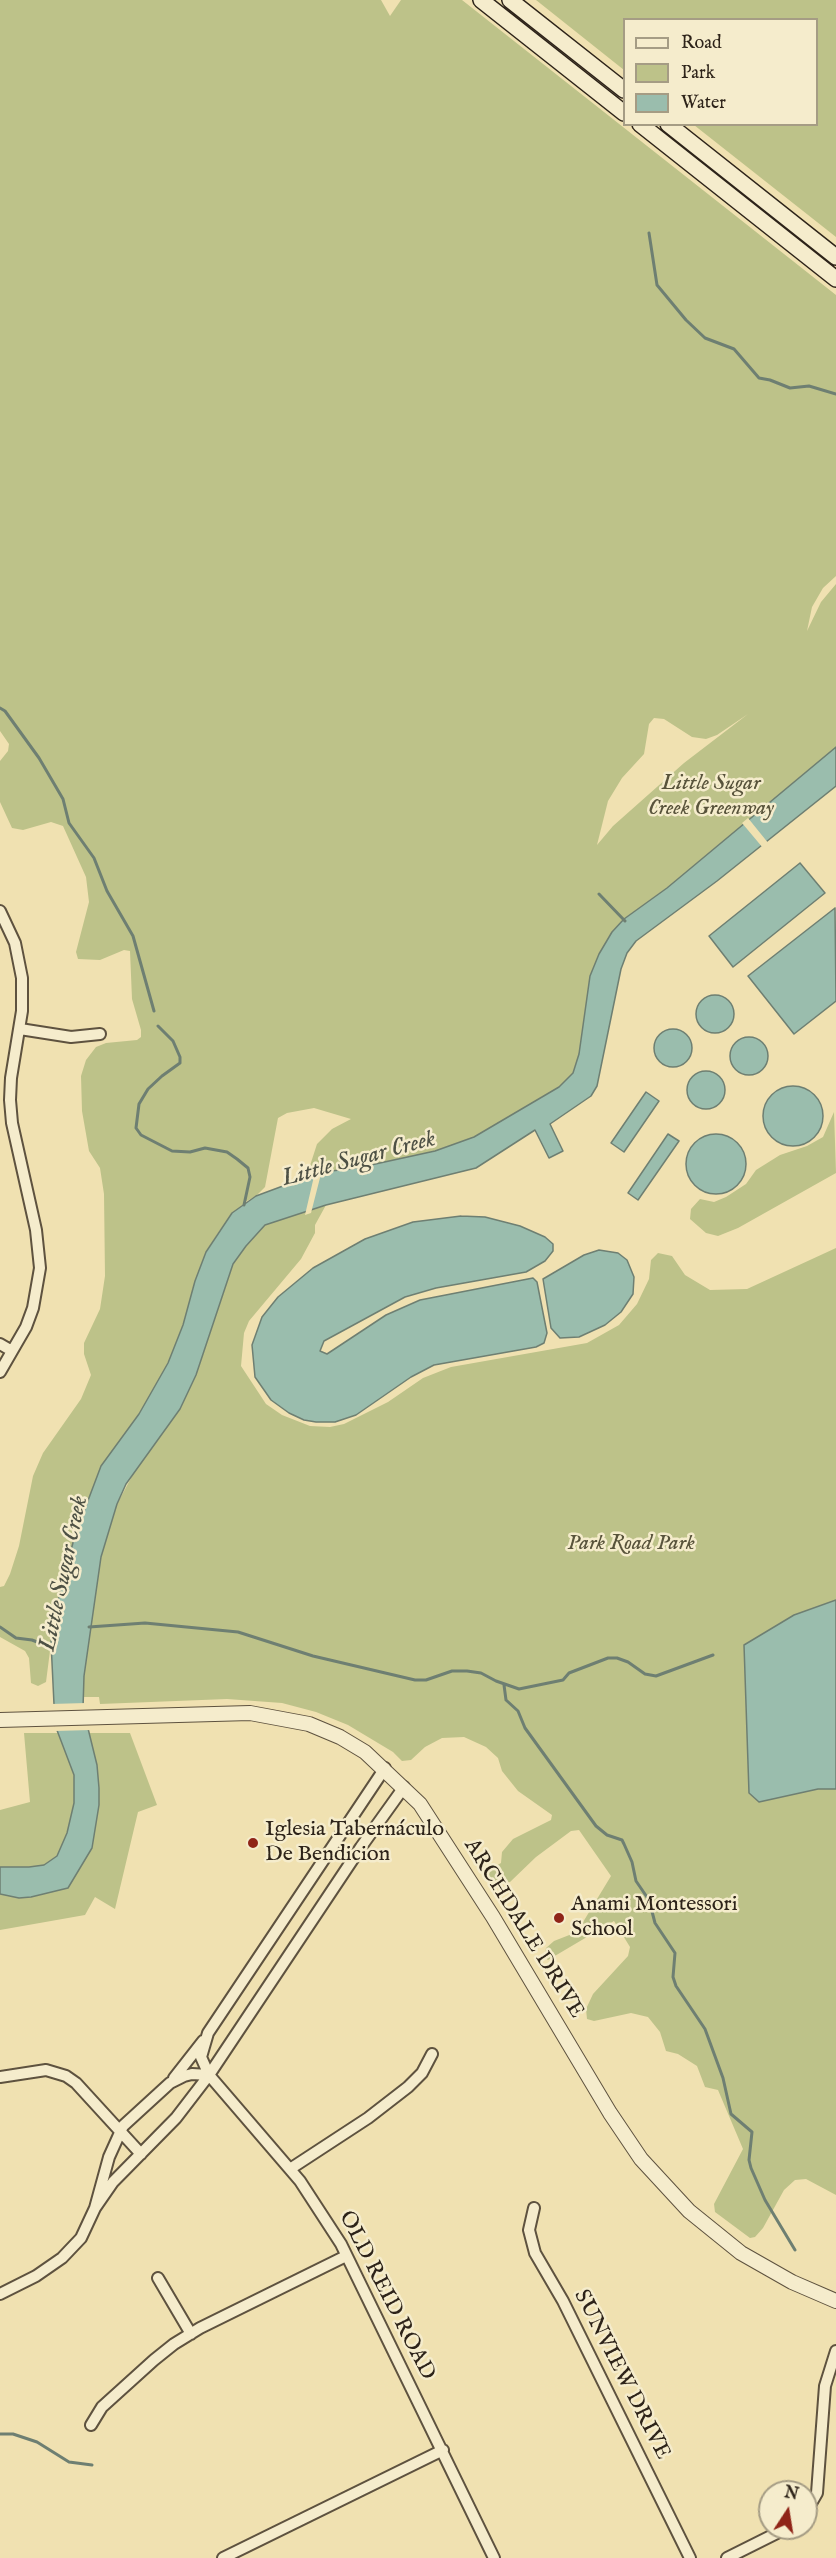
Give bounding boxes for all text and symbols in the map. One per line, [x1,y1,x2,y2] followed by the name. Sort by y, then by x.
[623,18,818,126] legend
[681,32,722,55] text: Road
[681,62,715,85] text: Park
[681,92,726,115] text: Water
[648,771,774,822] park label: Little Sugar Creek Greenway
[279,1126,439,1194] water label: Little Sugar Creek
[34,1494,96,1654] water label: Little Sugar Creek
[567,1531,695,1557] park label: Park Road Park
[265,1817,444,1868] place label: Iglesia Tabernáculo De Bendicion
[457,1834,589,2024] street label: ARCHDALE DRIVE
[246,1836,260,1850] marker: Iglesia Tabernáculo De Bendicion
[571,1892,738,1944] place label: Anami Montessori School
[552,1911,566,1925] marker: Anami Montessori School
[332,2207,440,2385] street label: OLD REID ROAD
[567,2286,675,2464] street label: SUNVIEW DRIVE
[758,2480,818,2540] north arrow
[782,2483,800,2506] text: N

